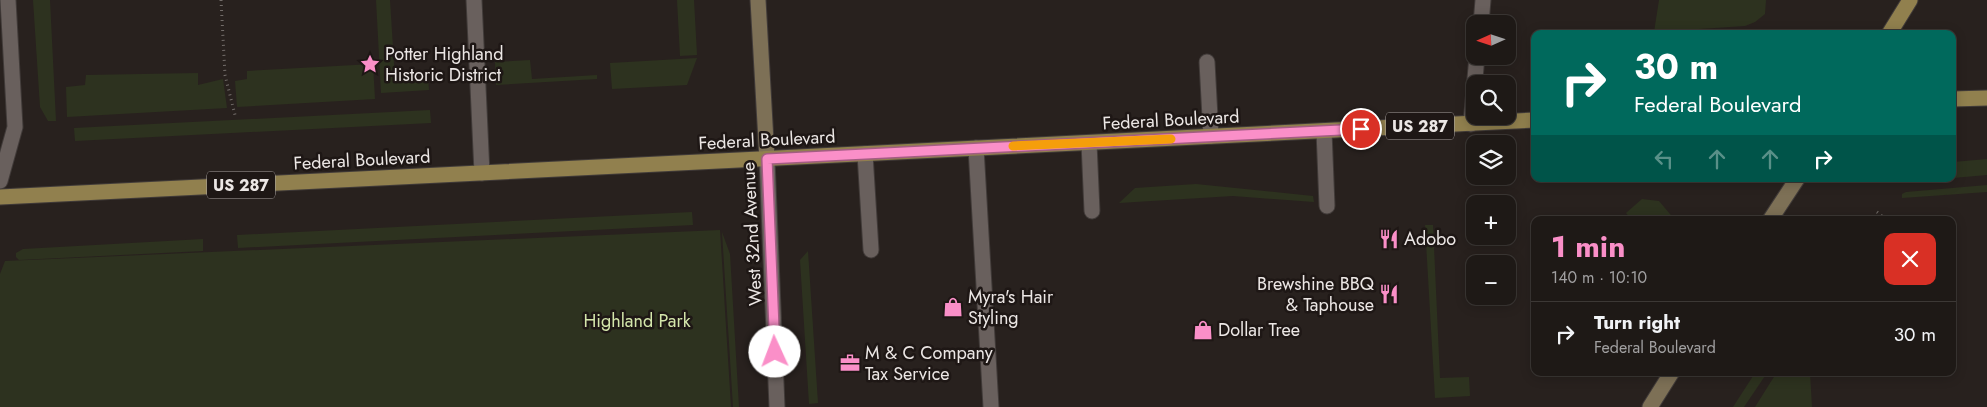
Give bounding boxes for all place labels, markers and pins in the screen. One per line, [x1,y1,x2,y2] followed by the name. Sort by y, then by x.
[385,41,503,88] place label: Potter Highland Historic District
[359,53,381,75] place icon: Potter Highland Historic District
[1340,108,1382,150] pin
[1404,226,1456,252] place label: Adobo
[1378,228,1400,250] restaurant icon: Adobo
[1257,271,1375,318] place label: Brewshine BBQ & Taphouse
[1378,283,1400,305] restaurant icon: Brewshine BBQ & Taphouse
[968,284,1054,331] place label: Myra's Hair Styling
[942,296,964,318] shop icon: Myra's Hair Styling
[1218,317,1300,343] place label: Dollar Tree
[1192,319,1214,341] shop icon: Dollar Tree
[865,340,993,387] place label: M & C Company Tax Service
[839,352,861,374] office icon: M & C Company Tax Service

